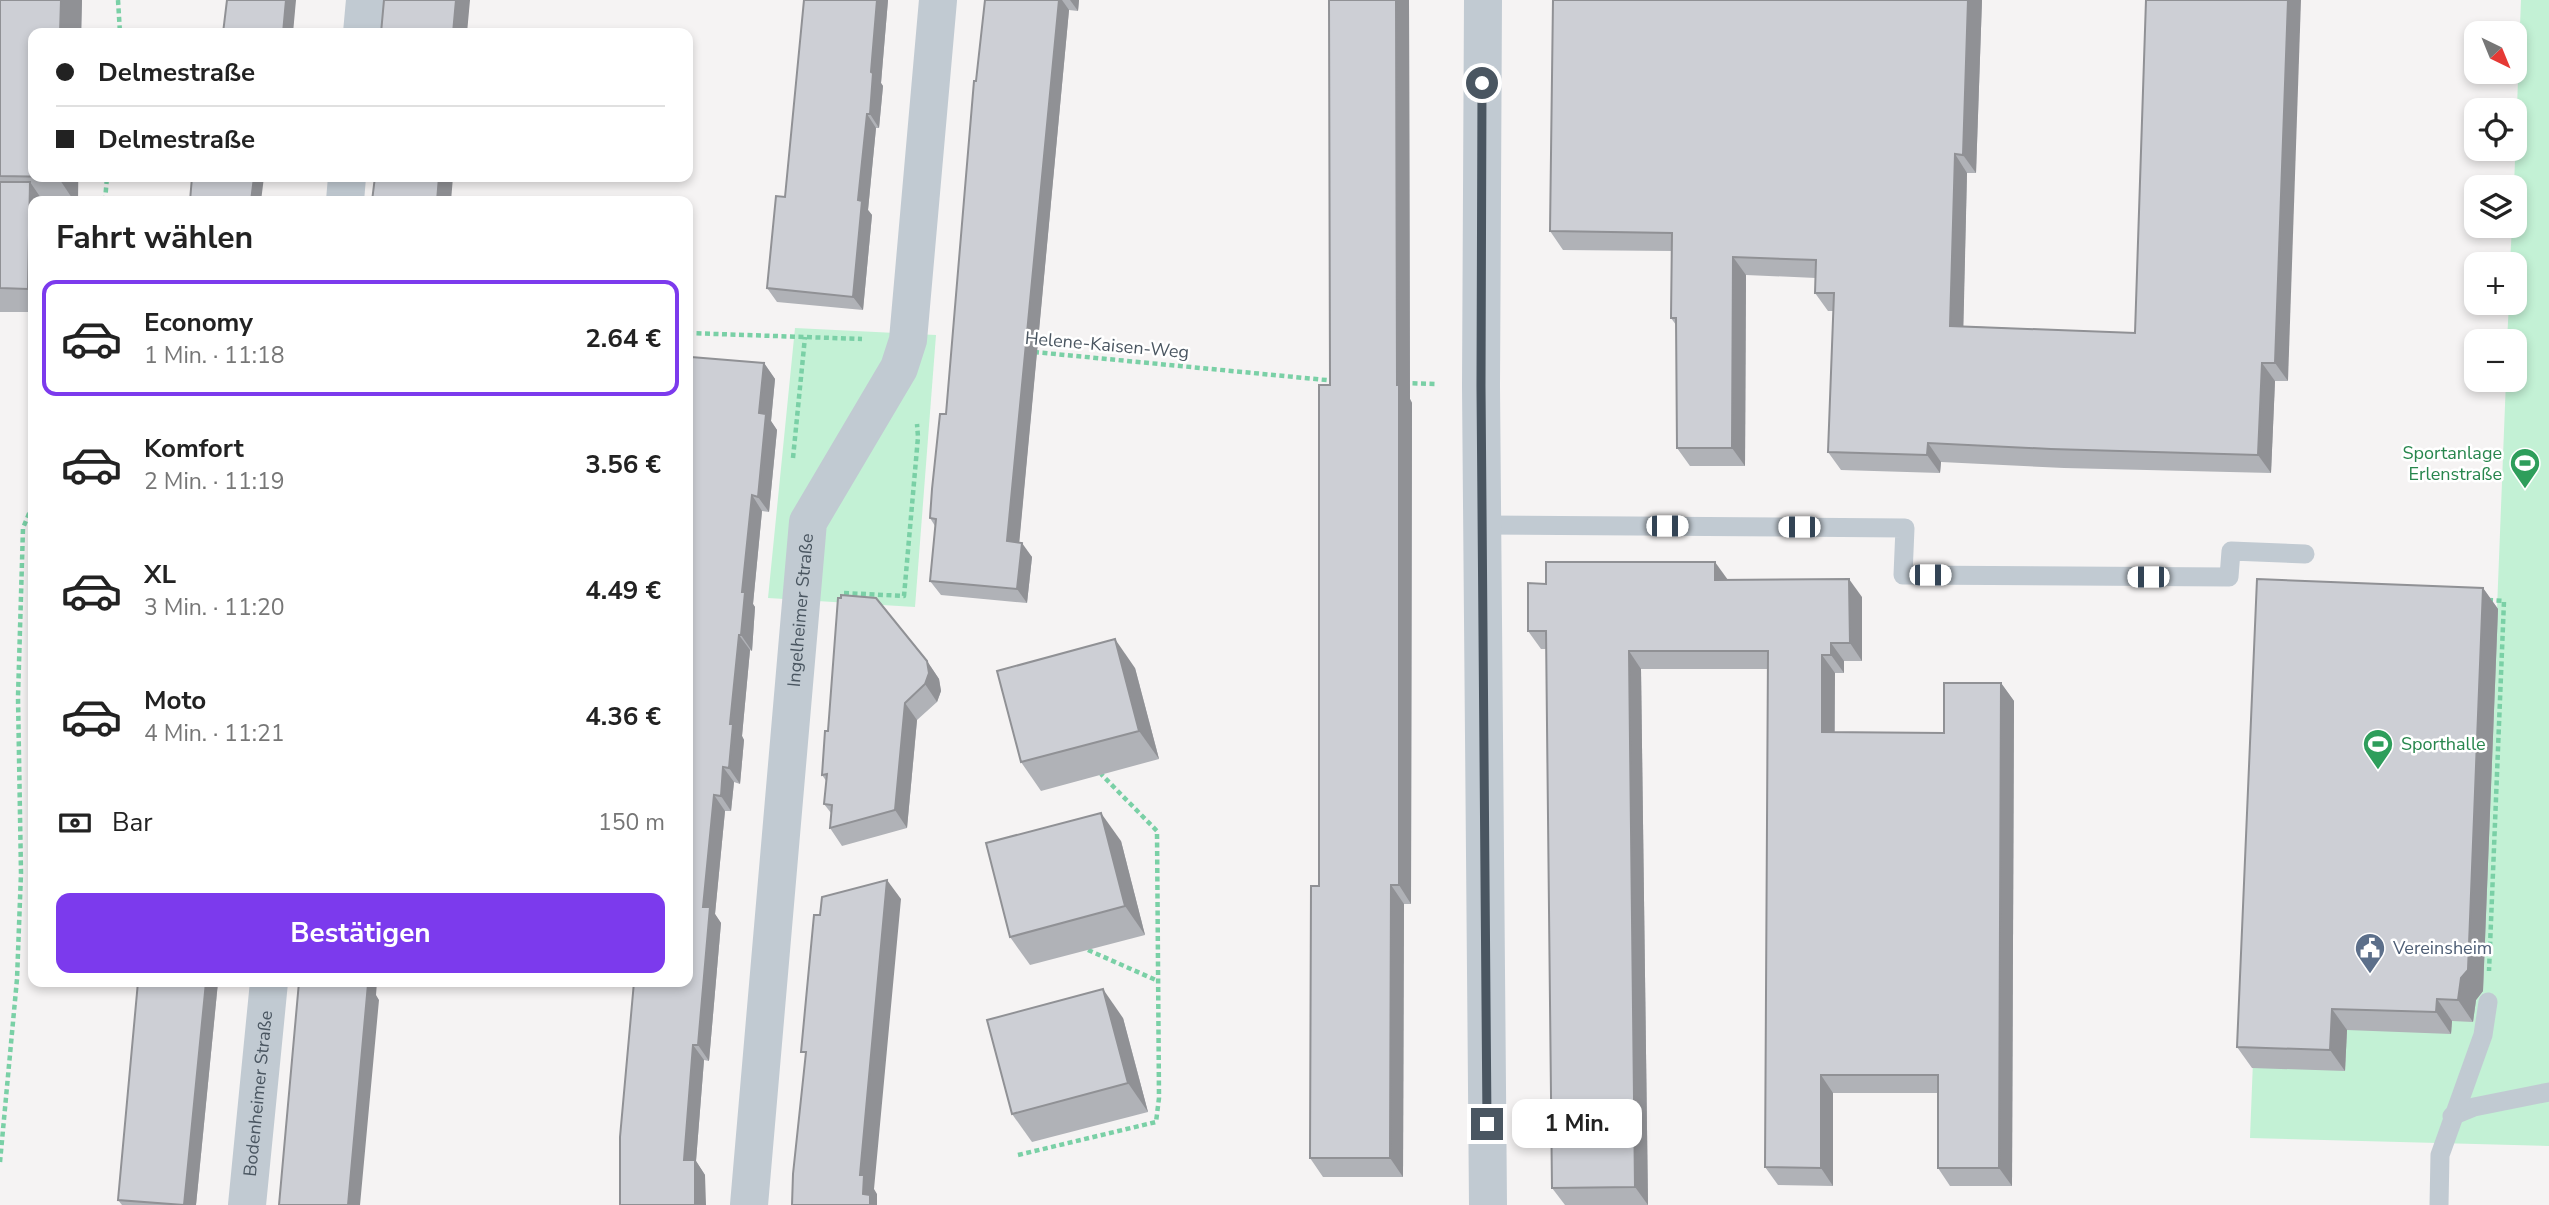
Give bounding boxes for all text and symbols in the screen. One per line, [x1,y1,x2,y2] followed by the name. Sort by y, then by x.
[2464,21,2527,84] north arrow
[2464,21,2527,392] map controls
[98,55,255,90] text: Delmestraße
[1466,67,1498,99] route start
[2464,98,2527,161] button: locate
[98,122,255,157] text: Delmestraße
[2464,175,2527,238] button: layers
[56,216,253,259] text: Fahrt wählen
[2464,252,2527,315] button: +
[144,305,253,340] text: Economy
[60,307,123,370] icon: car
[585,321,661,356] text: 2.64 €
[1024,326,1190,364] street label: Helene-Kaisen-Weg
[2464,329,2527,392] button: −
[144,340,285,371] text: 1 Min. · 11:18
[144,431,244,466] text: Komfort
[60,433,123,496] icon: car
[2402,441,2502,486] place label: Sportanlage Erlenstraße
[2508,446,2542,490] sports icon: Sportanlage Erlenstraße
[585,447,661,482] text: 3.56 €
[144,466,285,497] text: 2 Min. · 11:19
[1647,516,1689,537] car
[1779,517,1821,538] car
[782,532,819,688] street label: Ingelheimer Straße
[144,557,176,592] text: XL
[60,559,123,622] icon: car
[1910,565,1952,586] car
[2128,567,2170,588] car
[585,573,661,608] text: 4.49 €
[144,592,285,623] text: 3 Min. · 11:20
[144,683,206,718] text: Moto
[60,685,123,748] icon: car
[585,699,661,734] text: 4.36 €
[144,718,285,749] text: 4 Min. · 11:21
[2361,727,2395,771] sports icon: Sporthalle
[2401,732,2486,756] place label: Sporthalle
[56,804,94,842] icon: cash
[112,805,153,840] text: Bar
[598,807,665,838] text: 150 m
[56,893,665,973] button: Bestätigen
[2353,931,2387,975] public building icon: Vereinsheim
[2392,936,2492,960] place label: Vereinsheim
[238,1010,278,1178] street label: Bodenheimer Straße
[1512,1100,1641,1148] callout: 1 Min.
[1471,1108,1503,1140] route end
[1545,1108,1610,1139] text: 1 Min.

